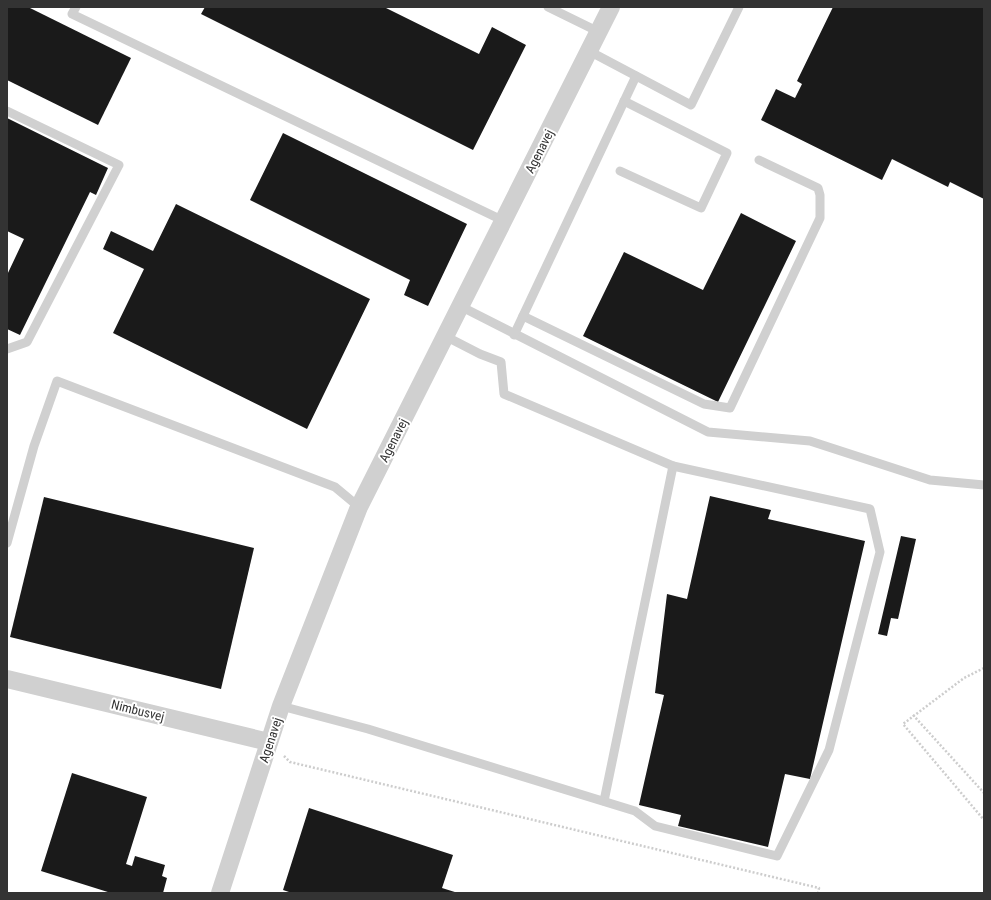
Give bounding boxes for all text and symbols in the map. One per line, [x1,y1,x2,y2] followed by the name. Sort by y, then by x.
[522,127,557,176] street label: Agenavej
[376,416,411,465] street label: Agenavej
[110,697,166,724] street label: Nimbusvej
[256,715,285,765] street label: Agenavej

